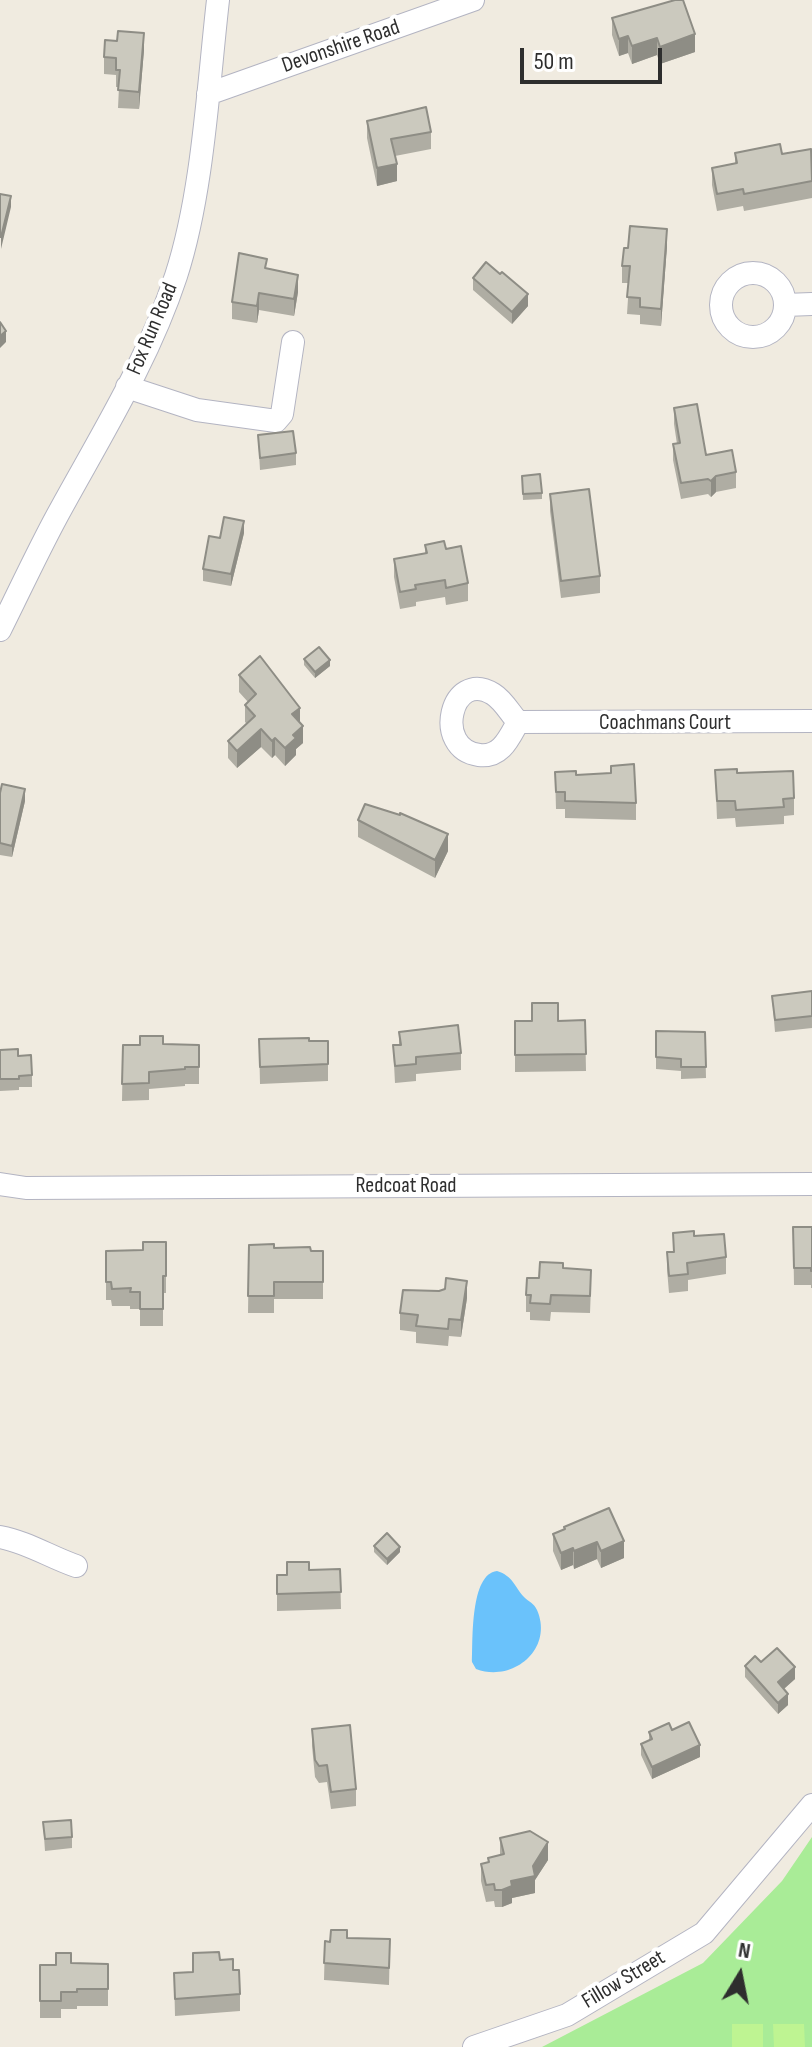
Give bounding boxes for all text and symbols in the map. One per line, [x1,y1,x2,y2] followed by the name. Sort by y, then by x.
[279,15,403,79] street label: Devonshire Road
[524,32,666,82] scale bar
[534,47,574,76] text: 50 m
[122,279,184,379] street label: Fox Run Road
[599,710,731,736] street label: Coachmans Court
[355,1173,457,1199] street label: Redcoat Road
[700,1935,780,2015] north arrow
[736,1937,752,1965] text: N
[578,1945,670,2015] street label: Fillow Street

